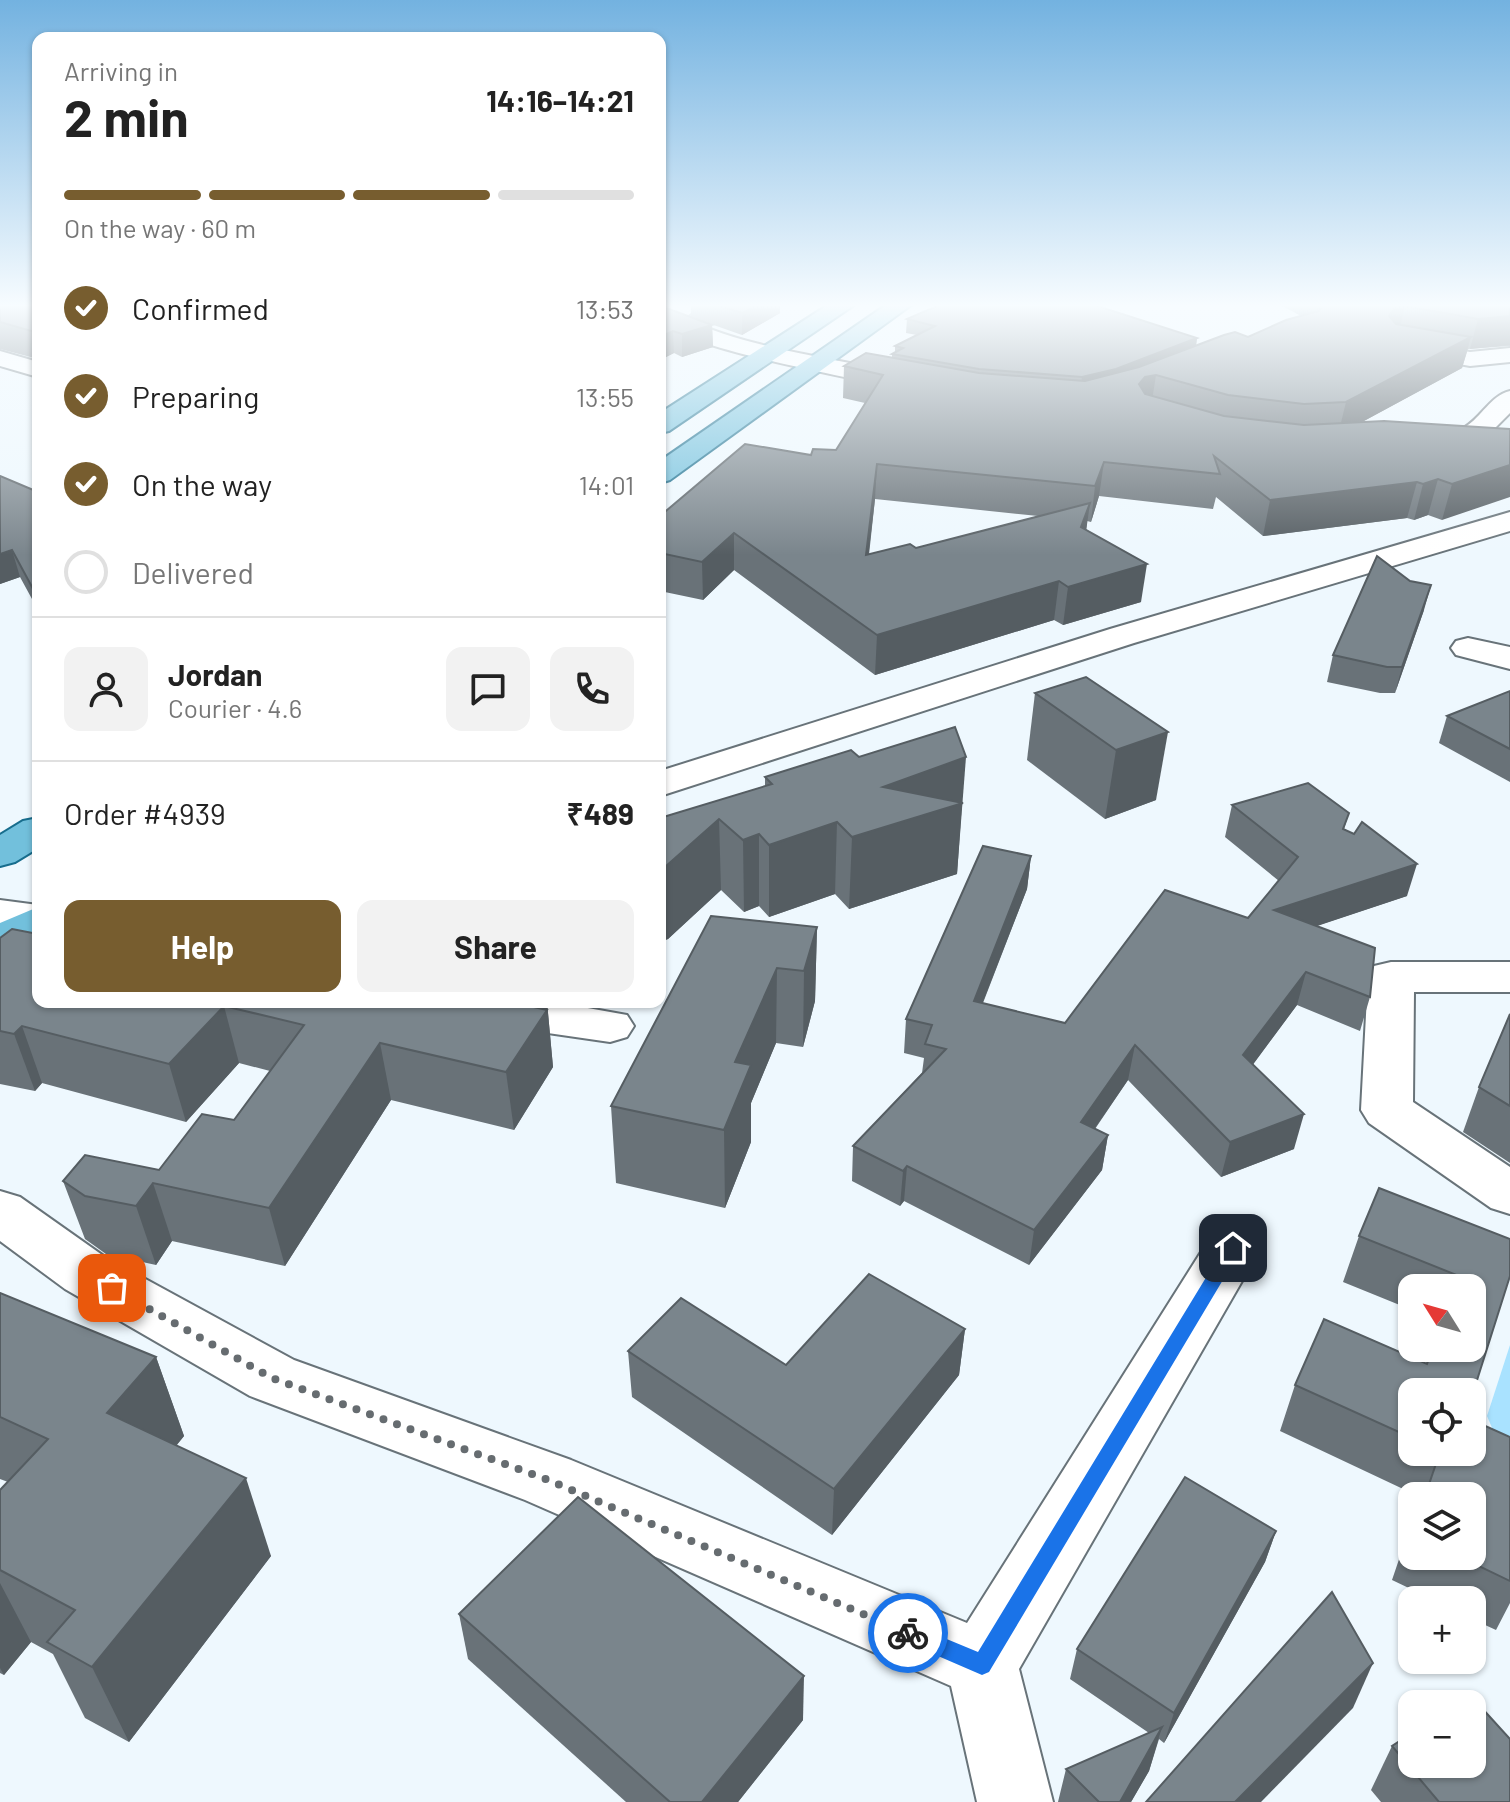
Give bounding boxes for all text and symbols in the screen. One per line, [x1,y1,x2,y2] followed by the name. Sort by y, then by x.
[64,55,178,86] text: Arriving in
[486,82,634,118] text: 14:16–14:21
[64,85,189,147] text: 2 min
[64,212,256,243] text: On the way · 60 m
[64,286,108,330] icon: check
[132,290,269,326] text: Confirmed
[576,293,634,324] text: 13:53
[64,374,108,418] icon: check
[132,378,259,414] text: Preparing
[576,381,634,412] text: 13:55
[64,462,108,506] icon: check
[132,466,272,502] text: On the way
[579,469,634,500] text: 14:01
[132,554,254,590] text: Delivered
[64,647,148,731] button: person
[446,647,530,731] button: chat
[550,647,634,731] button: phone
[168,656,263,692] text: Jordan
[168,692,302,723] text: Courier · 4.6
[64,795,226,831] text: Order #4939
[567,795,634,831] text: ₹489
[64,900,341,992] button: Help
[357,900,634,992] button: Share
[1199,1214,1267,1282] pin
[1211,1226,1255,1270] icon: home
[78,1254,146,1322] pin
[90,1266,134,1310] icon: bag
[1398,1274,1486,1362] north arrow
[1398,1274,1486,1778] map controls
[1398,1378,1486,1466] button: locate
[1398,1482,1486,1570] button: layers
[1398,1586,1486,1674] button: +
[868,1593,948,1673] courier
[886,1611,930,1655] icon: bike
[1398,1690,1486,1778] button: −

